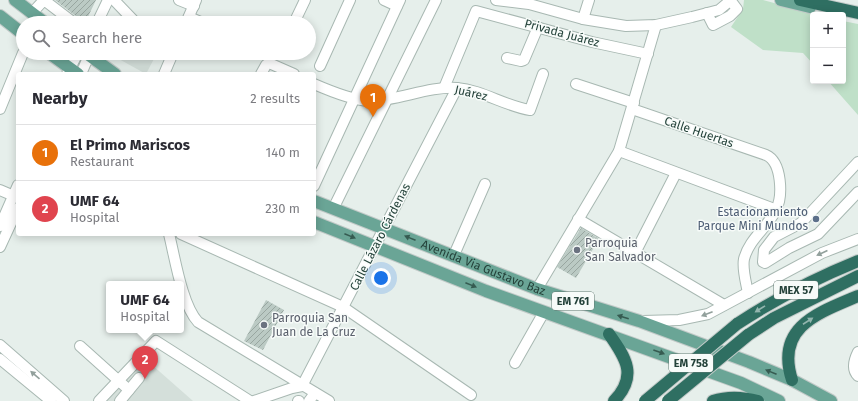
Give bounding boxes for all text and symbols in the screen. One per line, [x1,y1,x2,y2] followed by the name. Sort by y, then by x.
[810,12,846,84] map controls
[810,12,846,48] button: +
[16,16,316,60] search box
[523,16,601,50] street label: Privada Juárez
[30,27,52,49] icon: search
[62,29,142,47] text: Search here
[810,48,846,84] button: −
[453,82,489,104] street label: Juárez
[360,84,386,117] pin: 1
[32,88,87,109] text: Nearby
[250,91,300,106] text: 2 results
[663,114,736,151] street label: Calle Huertas
[70,136,190,154] text: El Primo Mariscos
[42,145,48,160] text: 1
[266,145,300,160] text: 140 m
[70,154,134,169] text: Restaurant
[347,181,413,293] street label: Calle Lázaro Cárdenas
[70,192,119,210] text: UMF 64
[42,201,48,216] text: 2
[265,201,300,216] text: 230 m
[698,205,808,233] place label: Estacionamiento Parque Mini Mundos
[70,210,119,225] text: Hospital
[811,214,821,224] marker: Estacionamiento Parque Mini Mundos
[345,234,357,240] one-way arrow
[403,234,415,240] one-way arrow
[585,236,656,264] place label: Parroquia San Salvador
[419,237,547,298] street label: Avenida Via Gustavo Baz
[572,245,582,255] marker: Parroquia San Salvador
[816,250,827,256] one-way arrow
[371,268,391,288] your location
[106,281,184,333] popup
[774,281,818,299] road number: MEX 57
[465,282,476,288] one-way arrow
[120,291,170,309] text: UMF 64
[552,292,594,310] road number: EM 761
[755,305,765,313] one-way arrow
[120,309,170,324] text: Hospital
[701,310,713,317] one-way arrow
[272,311,355,339] place label: Parroquia San Juan de La Cruz
[617,314,629,320] one-way arrow
[802,317,813,324] one-way arrow
[259,320,269,330] marker: Parroquia San Juan de La Cruz
[132,346,158,379] pin: 2
[653,350,665,356] one-way arrow
[669,354,713,372] road number: EM 758
[765,368,777,374] one-way arrow
[30,371,40,380] one-way arrow

